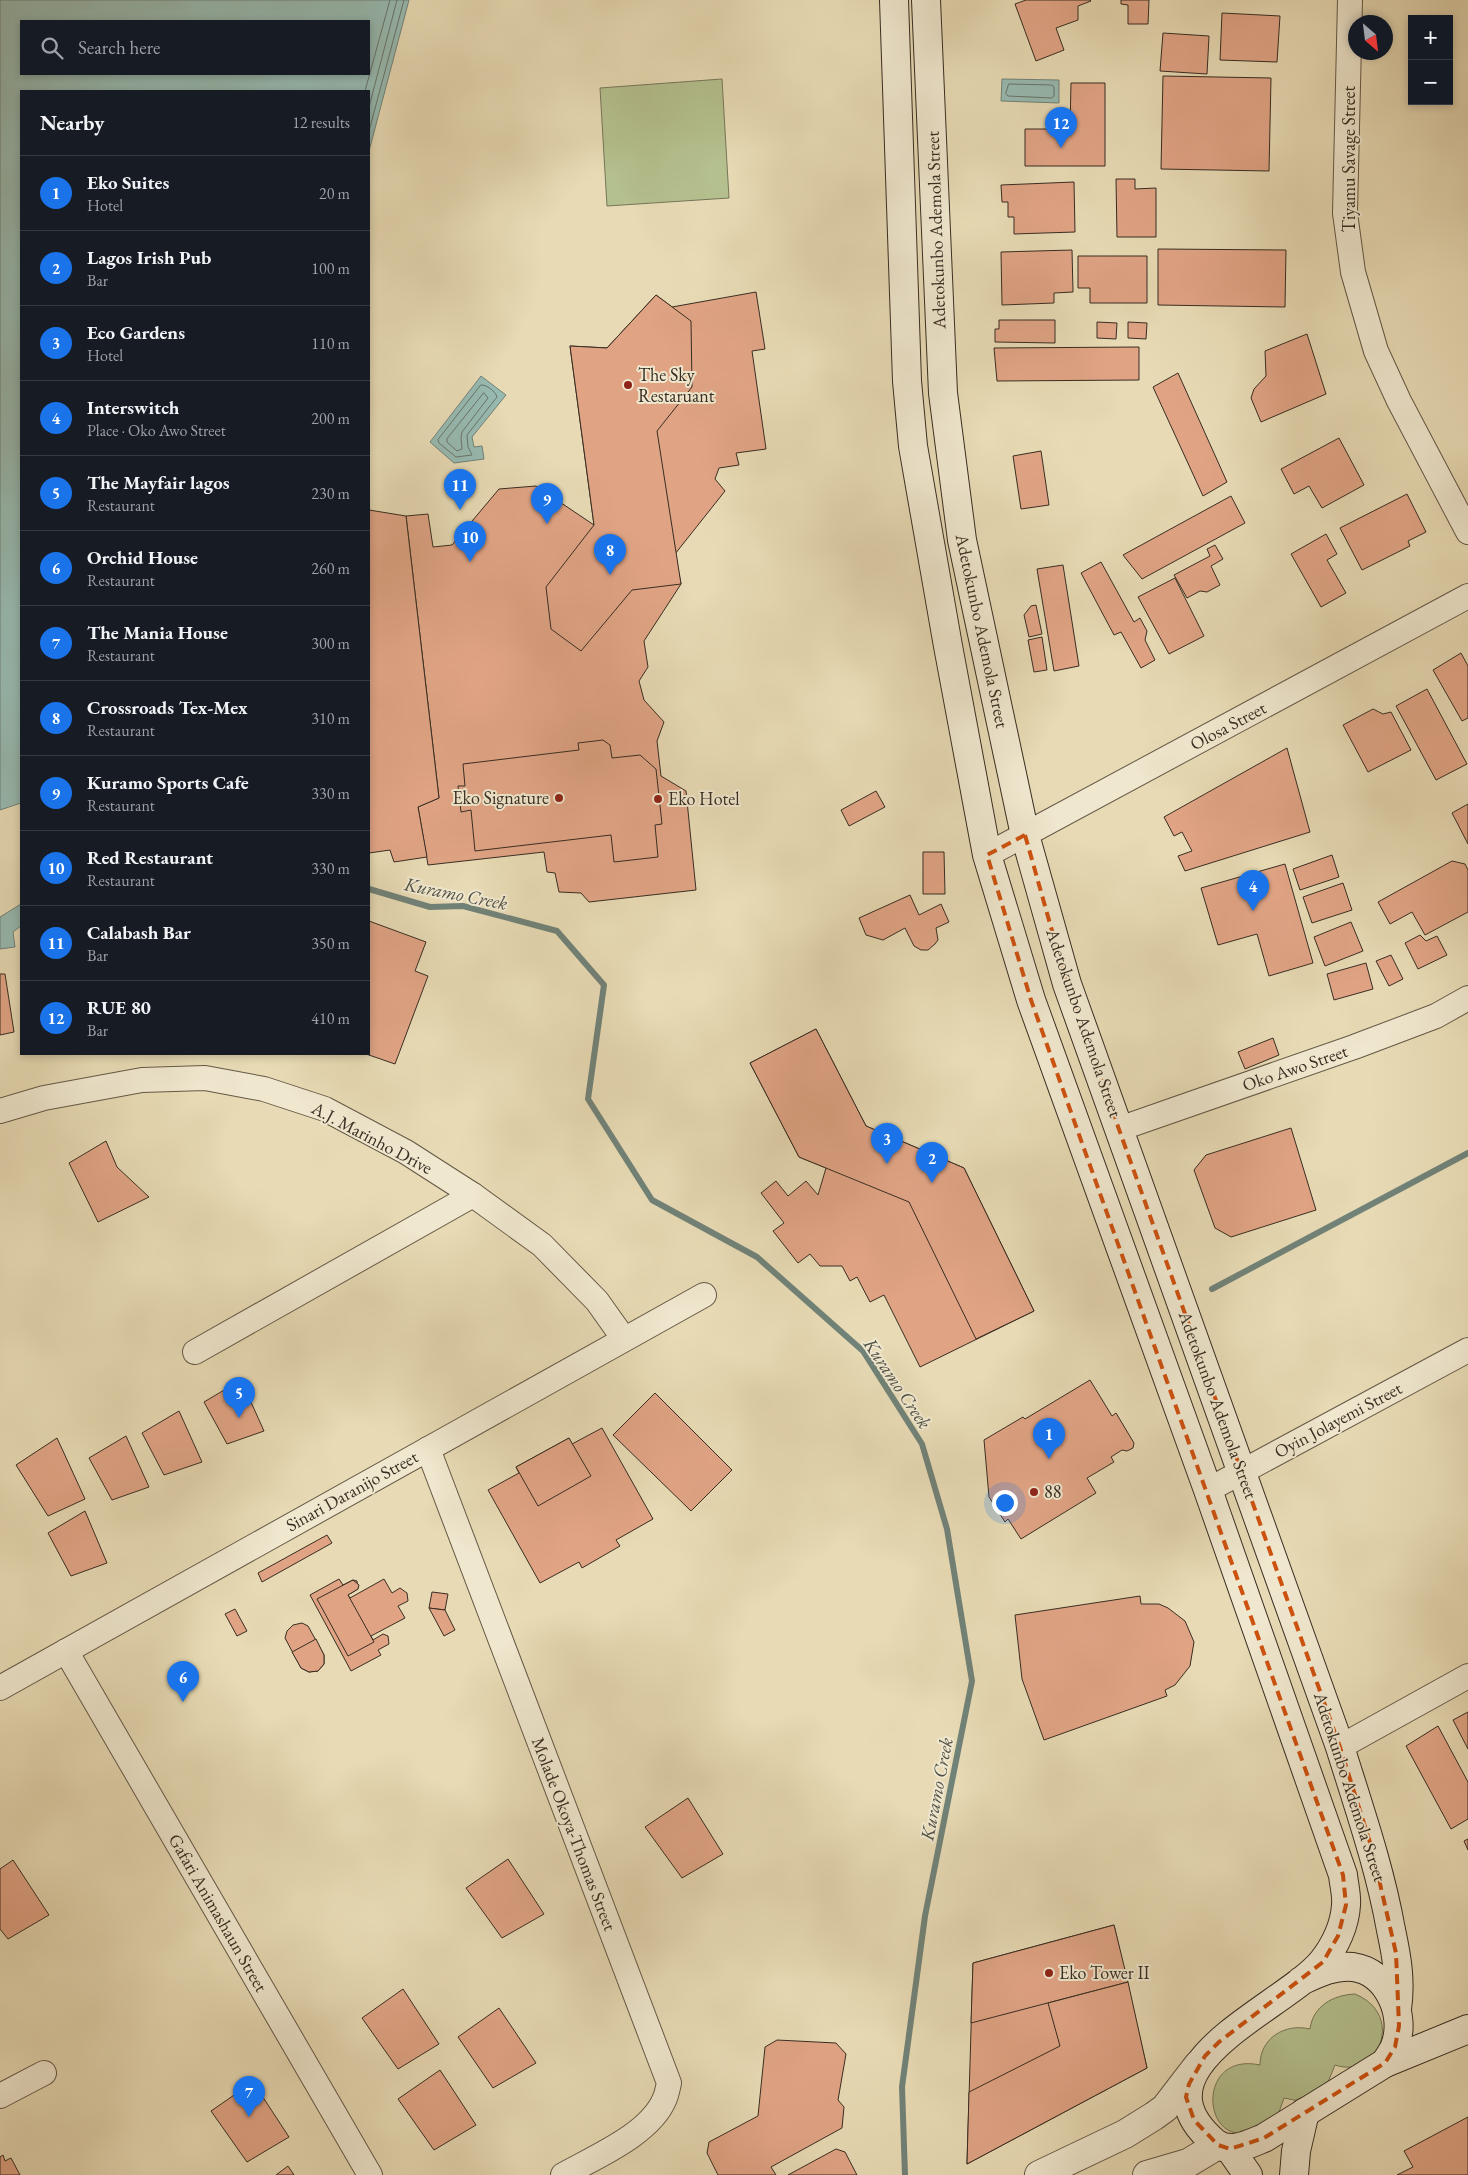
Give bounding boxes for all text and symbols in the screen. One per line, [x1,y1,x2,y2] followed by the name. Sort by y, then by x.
[1348,15,1393,60] north arrow
[1408,15,1453,105] map controls
[1408,15,1453,60] button: +
[20,20,370,75] search box
[38,34,66,62] icon: search
[78,35,160,60] text: Search here
[1408,60,1453,105] button: −
[1337,85,1360,232] street label: Tiyamu Savage Street
[1045,107,1077,148] pin: 12
[40,109,104,136] text: Nearby
[292,112,350,133] text: 12 results
[921,130,950,330] street label: Adetokunbo Ademola Street
[87,170,169,195] text: Eko Suites
[52,183,60,204] text: 1
[319,183,350,204] text: 20 m
[87,195,123,216] text: Hotel
[87,245,211,270] text: Lagos Irish Pub
[52,258,60,279] text: 2
[311,258,350,279] text: 100 m
[87,270,108,291] text: Bar
[87,320,185,345] text: Eco Gardens
[52,333,60,354] text: 3
[311,333,350,354] text: 110 m
[87,345,123,366] text: Hotel
[638,363,715,407] place label: The Sky Restaruant
[622,379,634,391] marker: The Sky Restaruant
[87,395,179,420] text: Interswitch
[52,408,60,429] text: 4
[311,408,350,429] text: 200 m
[87,420,226,441] text: Place · Oko Awo Street
[444,469,476,510] pin: 11
[87,470,230,495] text: The Mayfair lagos
[52,483,60,504] text: 5
[311,483,350,504] text: 230 m
[531,483,563,524] pin: 9
[87,495,155,516] text: Restaurant
[454,521,486,562] pin: 10
[950,531,1014,730] street label: Adetokunbo Ademola Street
[594,534,626,575] pin: 8
[87,545,198,570] text: Orchid House
[52,558,60,579] text: 6
[311,558,350,579] text: 260 m
[87,570,155,591] text: Restaurant
[87,620,228,645] text: The Mania House
[52,633,60,654] text: 7
[311,633,350,654] text: 300 m
[87,645,155,666] text: Restaurant
[87,695,248,720] text: Crossroads Tex-Mex
[1186,696,1270,755] street label: Olosa Street
[52,708,60,729] text: 8
[311,708,350,729] text: 310 m
[87,720,155,741] text: Restaurant
[87,770,249,795] text: Kuramo Sports Cafe
[52,783,60,804] text: 9
[311,783,350,804] text: 330 m
[452,786,549,809] place label: Eko Signature
[668,787,740,810] place label: Eko Hotel
[553,792,565,804] marker: Eko Signature
[652,793,664,805] marker: Eko Hotel
[87,795,155,816] text: Restaurant
[87,845,213,870] text: Red Restaurant
[48,858,64,879] text: 10
[311,858,350,879] text: 330 m
[87,870,155,891] text: Restaurant
[1237,870,1269,911] pin: 4
[401,871,510,916] water label: Kuramo Creek
[87,920,191,945] text: Calabash Bar
[1041,925,1128,1120] street label: Adetokunbo Ademola Street
[48,933,64,954] text: 11
[311,933,350,954] text: 350 m
[87,945,108,966] text: Bar
[87,995,151,1020] text: RUE 80
[48,1008,64,1029] text: 12
[311,1008,350,1029] text: 410 m
[87,1020,108,1041] text: Bar
[1239,1039,1351,1096] street label: Oko Awo Street
[307,1096,437,1179] street label: A.J. Marinho Drive
[871,1123,903,1164] pin: 3
[916,1142,948,1183] pin: 2
[1173,1307,1263,1502] street label: Adetokunbo Ademola Street
[857,1332,937,1434] water label: Kuramo Creek
[1270,1376,1406,1463] street label: Oyin Jolayemi Street
[223,1377,255,1418] pin: 5
[1033,1418,1065,1459] pin: 1
[282,1445,422,1536] street label: Sinari Daranijo Street
[1044,1480,1061,1503] place label: 88
[1028,1486,1040,1498] marker: 88
[992,1490,1018,1516] your location
[167,1661,199,1702] pin: 6
[1309,1688,1392,1885] street label: Adetokunbo Ademola Street
[527,1734,622,1934] street label: Molade Okoya-Thomas Street
[914,1735,959,1844] water label: Kuramo Creek
[164,1830,273,1996] street label: Gafari Animashaun Street
[1059,1961,1150,1984] place label: Eko Tower II
[1043,1967,1055,1979] marker: Eko Tower II
[233,2076,265,2117] pin: 7

